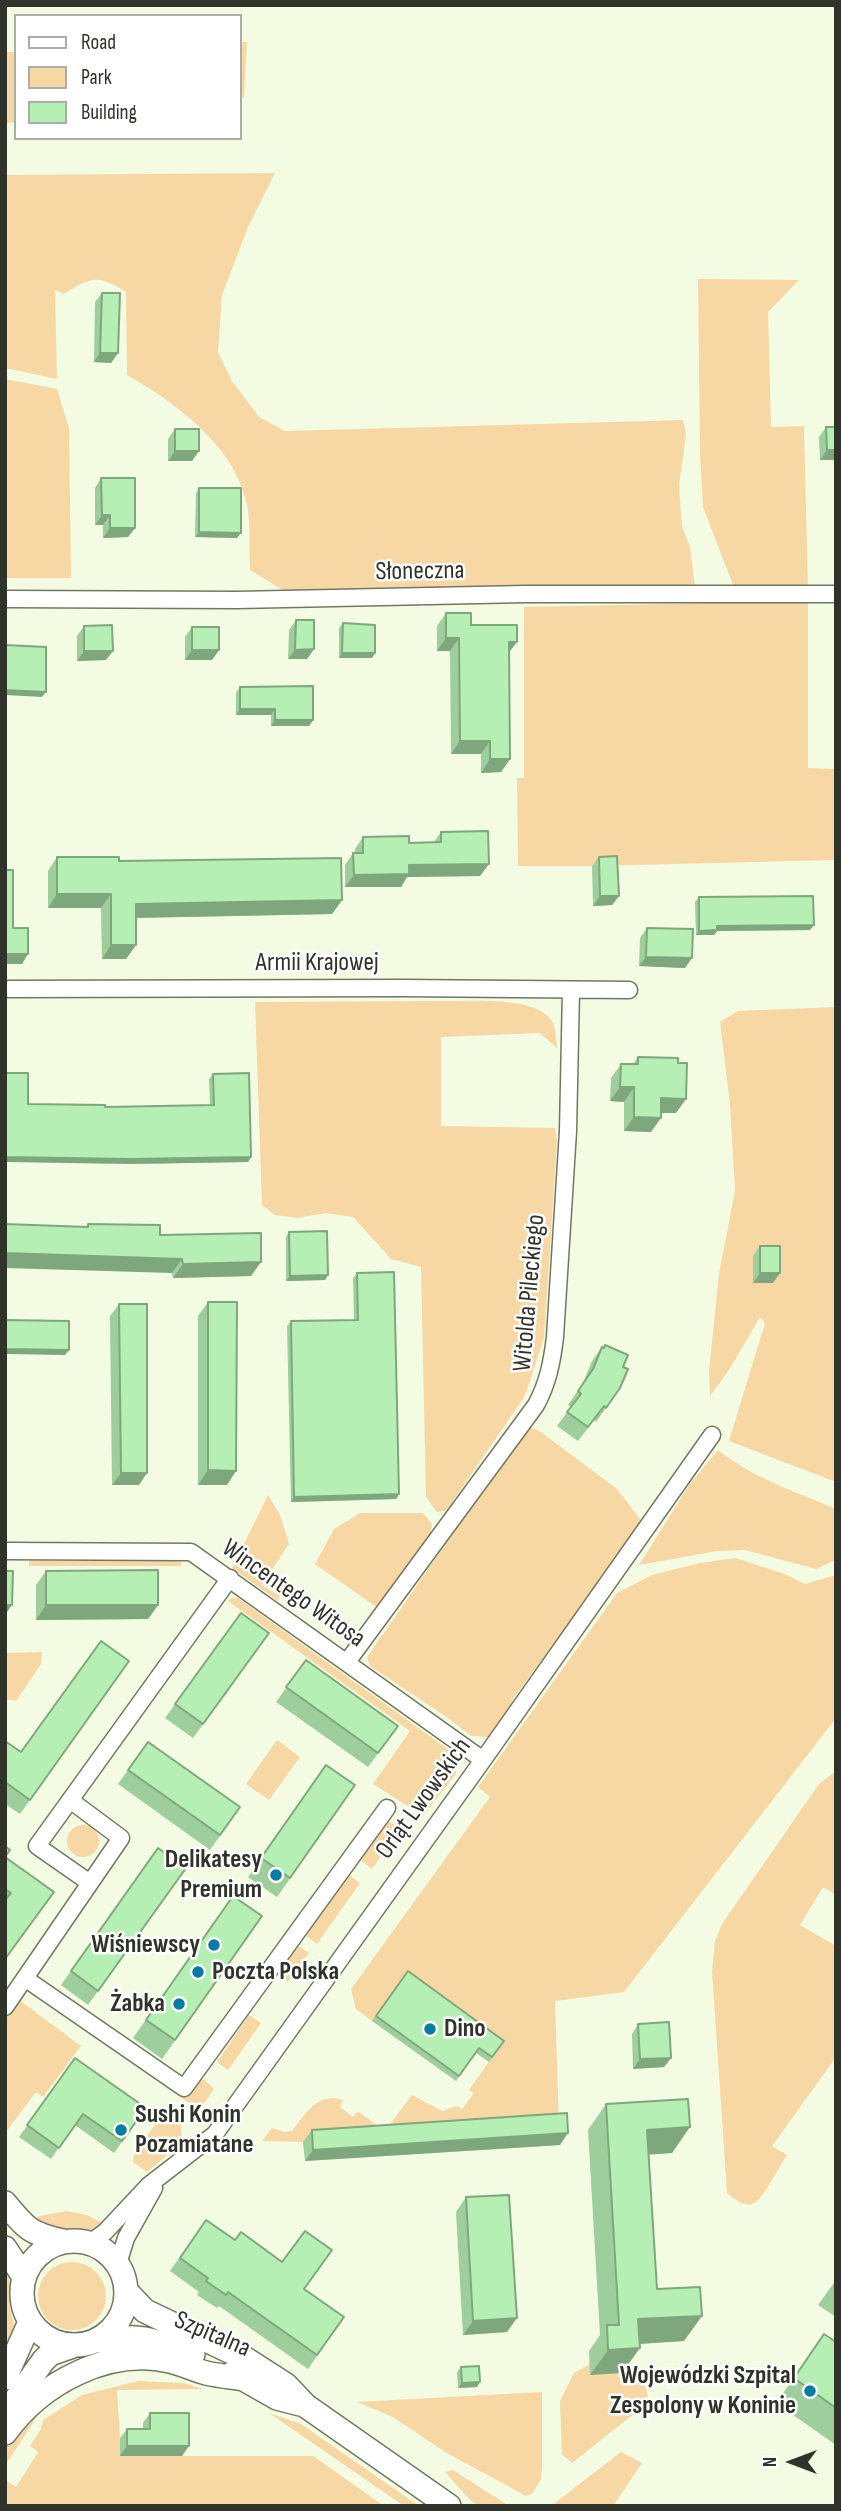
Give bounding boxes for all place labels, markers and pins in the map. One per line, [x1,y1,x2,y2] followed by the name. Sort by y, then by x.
[165,1844,262,1906] place label: Delikatesy Premium
[268,1867,284,1883] marker: Delikatesy Premium
[91,1929,200,1961] place label: Wiśniewscy
[206,1937,222,1953] marker: Wiśniewscy
[212,1956,339,1988] place label: Poczta Polska
[190,1964,206,1980] marker: Poczta Polska
[110,1988,165,2020] place label: Żabka
[171,1996,187,2012] marker: Żabka
[444,2013,486,2045] place label: Dino
[422,2021,438,2037] marker: Dino
[135,2099,254,2160] place label: Sushi Konin Pozamiatane
[113,2122,129,2138] marker: Sushi Konin Pozamiatane
[610,2360,796,2422] place label: Wojewódzki Szpital Zespolony w Koninie
[802,2383,818,2399] marker: Wojewódzki Szpital Zespolony w Koninie

